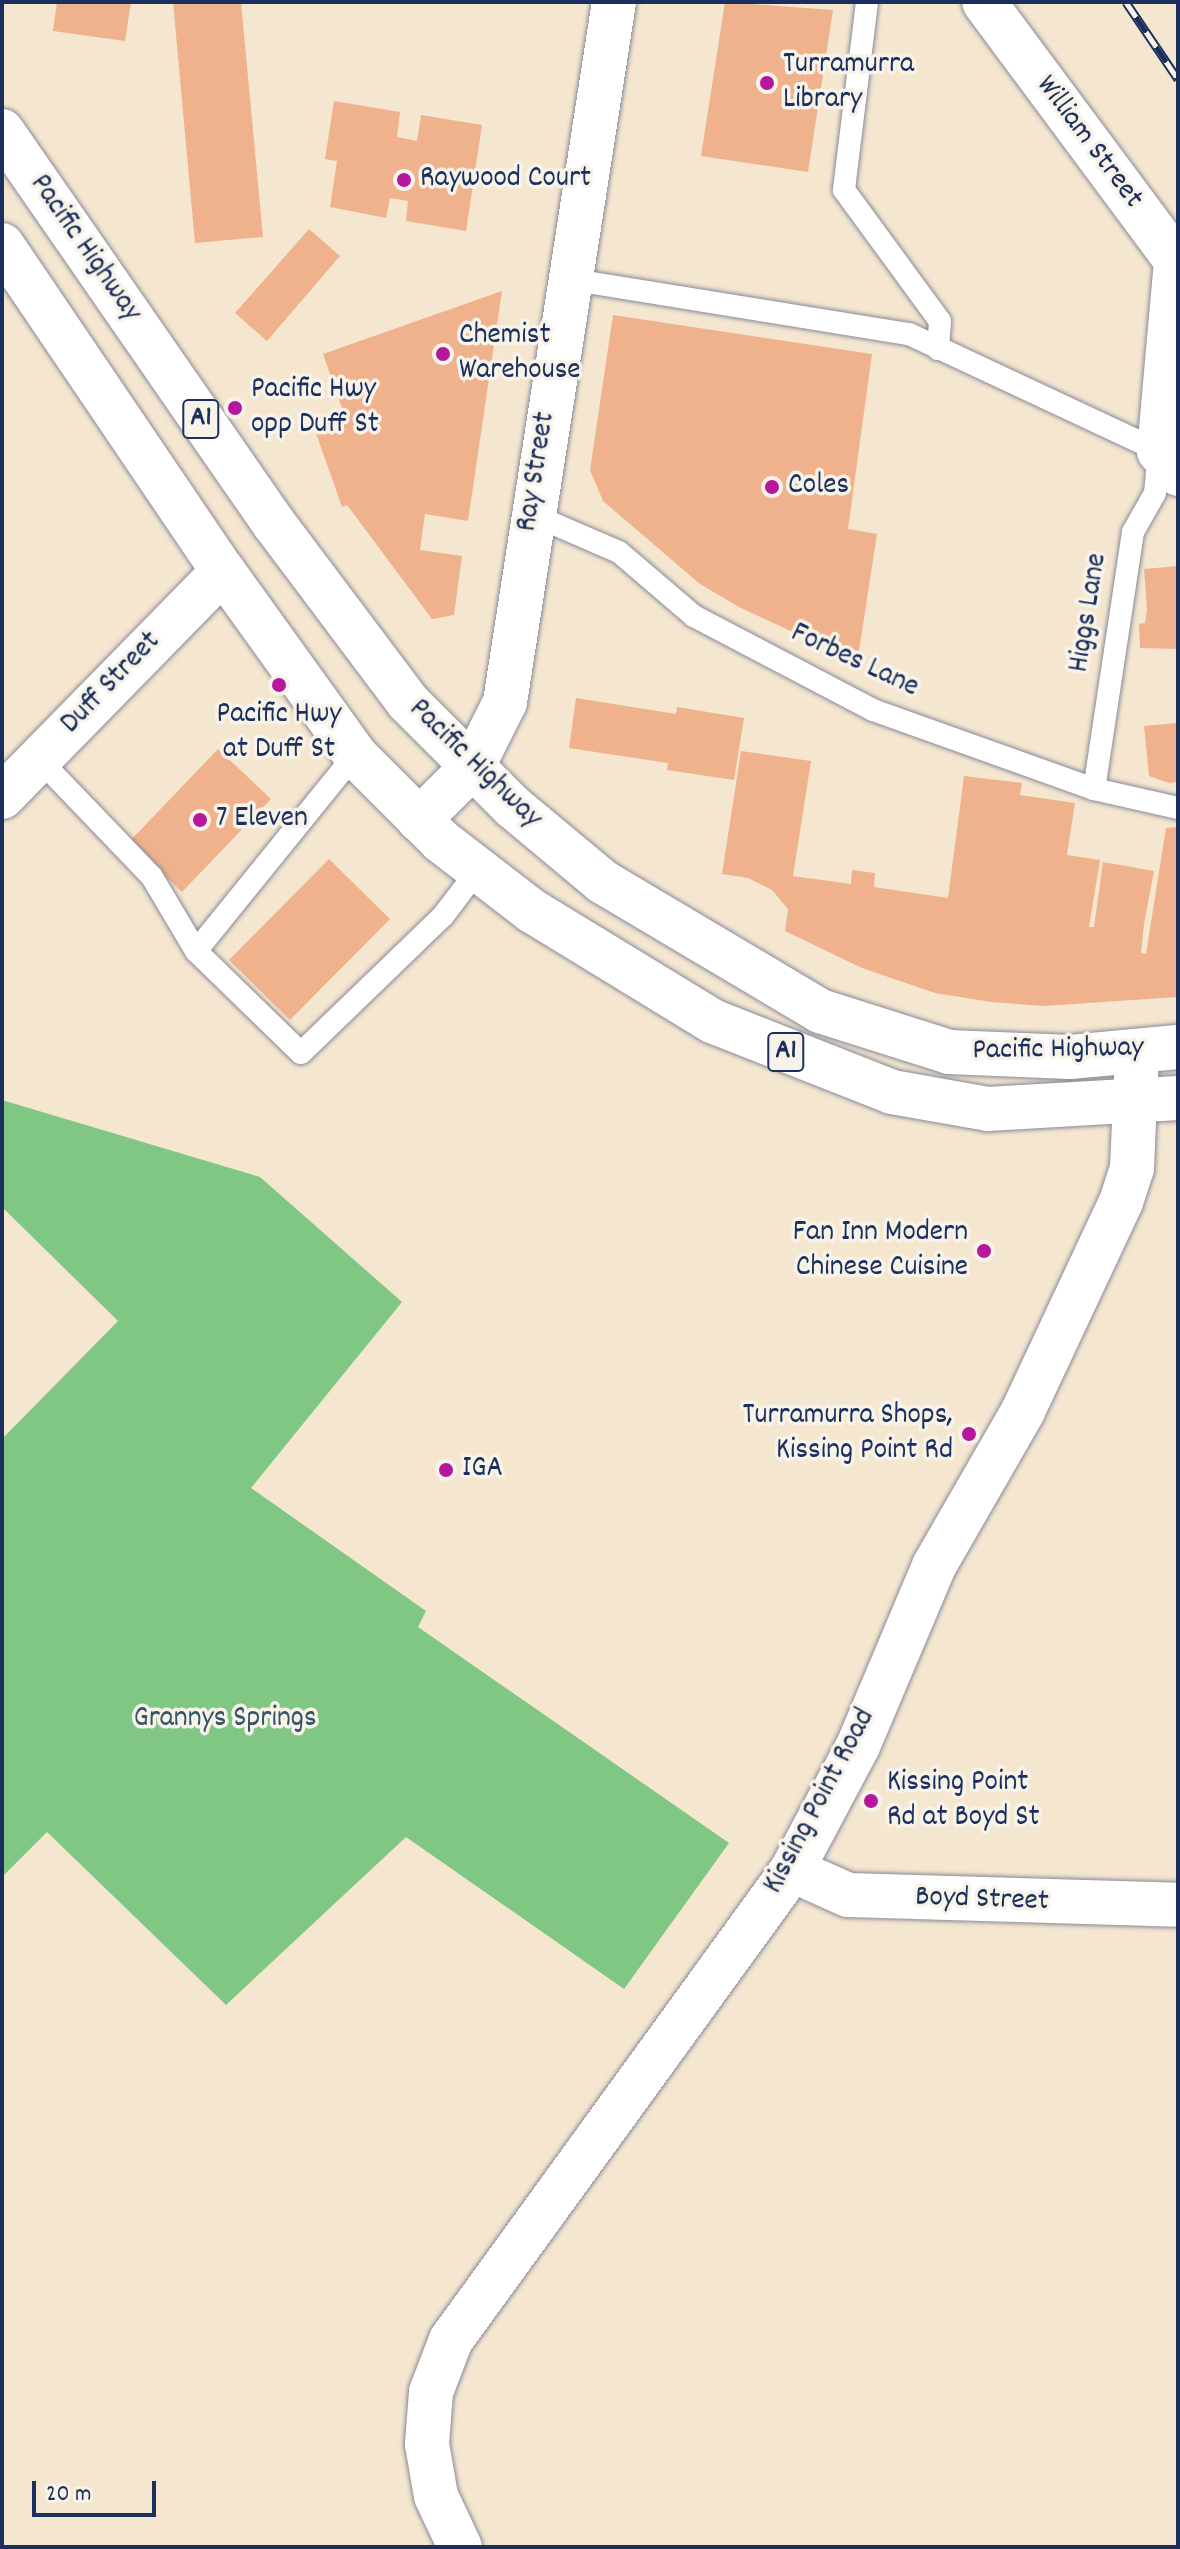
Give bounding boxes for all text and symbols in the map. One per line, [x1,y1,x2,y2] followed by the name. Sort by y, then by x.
[783,48,914,118] place label: Turramurra Library
[1026,70,1150,216] street label: William Street
[758,74,776,92] marker: Turramurra Library
[420,162,591,198] place label: Raywood Court
[20,169,148,329] street label: Pacific Highway
[395,171,413,189] marker: Raywood Court
[459,319,580,390] place label: Chemist Warehouse
[434,345,452,363] marker: Chemist Warehouse
[251,373,379,444] place label: Pacific Hwy opp Duff St
[181,395,221,443] road number: A1
[226,399,244,417] marker: Pacific Hwy opp Duff St
[511,410,565,534] street label: Ray Street
[788,469,849,505] place label: Coles
[763,478,781,496] marker: Coles
[1063,551,1117,675] street label: Higgs Lane
[784,617,924,707] street label: Forbes Lane
[54,625,170,743] street label: Duff Street
[270,676,288,694] marker: Pacific Hwy at Duff St
[400,693,548,837] street label: Pacific Highway
[217,698,341,768] place label: Pacific Hwy at Duff St
[216,802,308,838] place label: 7 Eleven
[191,811,209,829] marker: 7 Eleven
[766,1028,806,1076] road number: A1
[972,1032,1144,1070] street label: Pacific Highway
[793,1216,968,1286] place label: Fan Inn Modern Chinese Cuisine
[975,1242,993,1260] marker: Fan Inn Modern Chinese Cuisine
[743,1399,953,1470] place label: Turramurra Shops, Kissing Point Rd
[960,1425,978,1443] marker: Turramurra Shops, Kissing Point Rd
[462,1452,503,1488] place label: IGA
[437,1461,455,1479] marker: IGA
[133,1702,317,1738] park label: Grannys Springs
[757,1703,885,1901] street label: Kissing Point Road
[887,1766,1040,1836] place label: Kissing Point Rd at Boyd St
[862,1792,880,1810] marker: Kissing Point Rd at Boyd St
[915,1881,1049,1921] street label: Boyd Street
[36,2465,160,2515] scale bar
[46,2478,92,2512] text: 20 m

